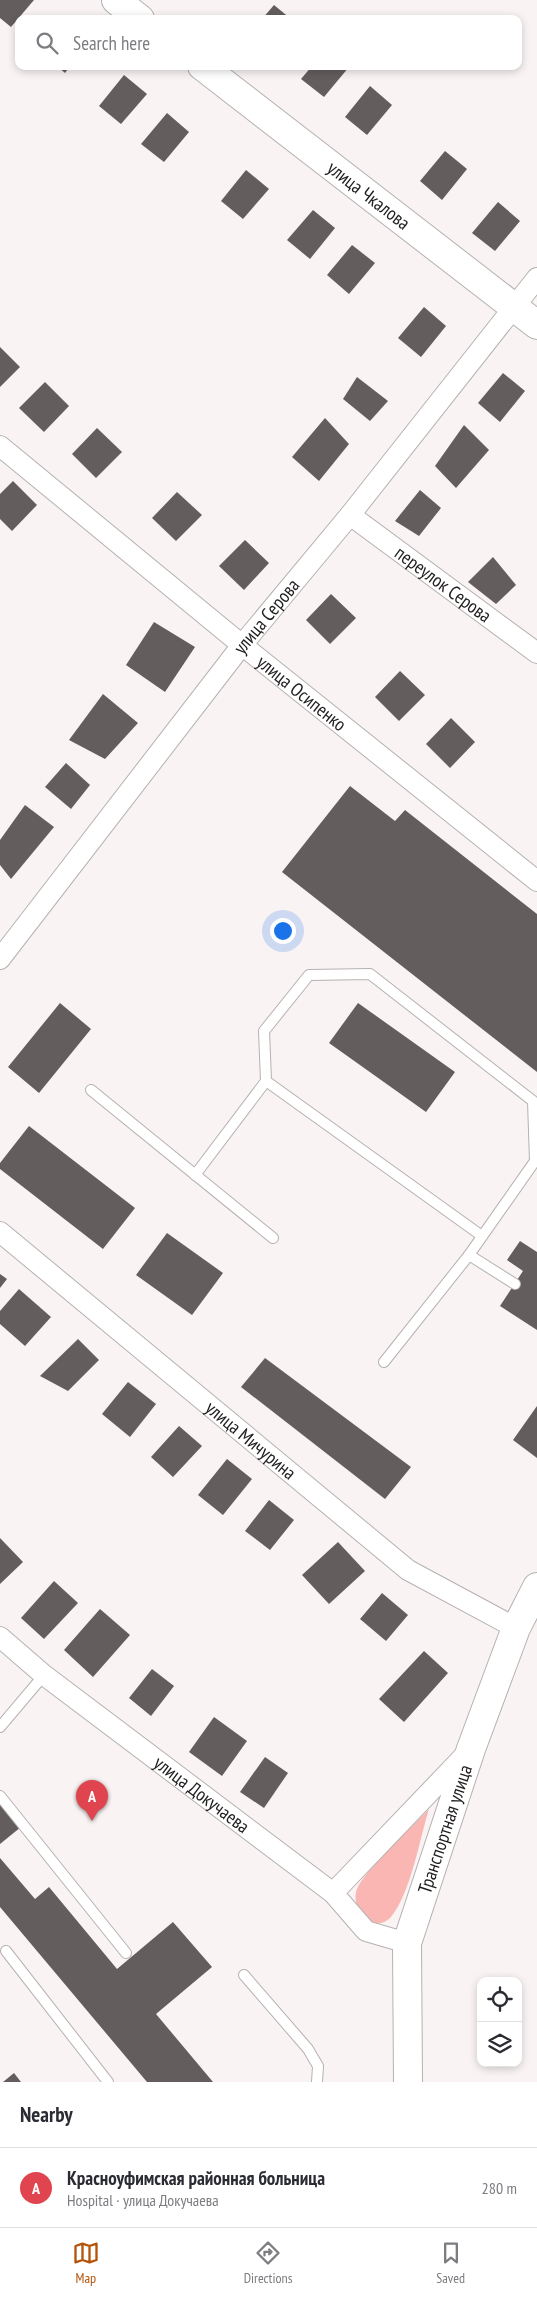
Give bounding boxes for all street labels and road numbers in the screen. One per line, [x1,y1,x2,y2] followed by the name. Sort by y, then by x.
[323,155,415,235] street label: улица Чкалова
[390,540,496,627] street label: переулок Серова
[228,574,304,659] street label: улица Серова
[252,650,352,736] street label: улица Осипенко
[201,1395,301,1485] street label: улица Мичурина
[149,1750,255,1838] street label: улица Докучаева
[412,1761,477,1897] street label: Транспортная улица

